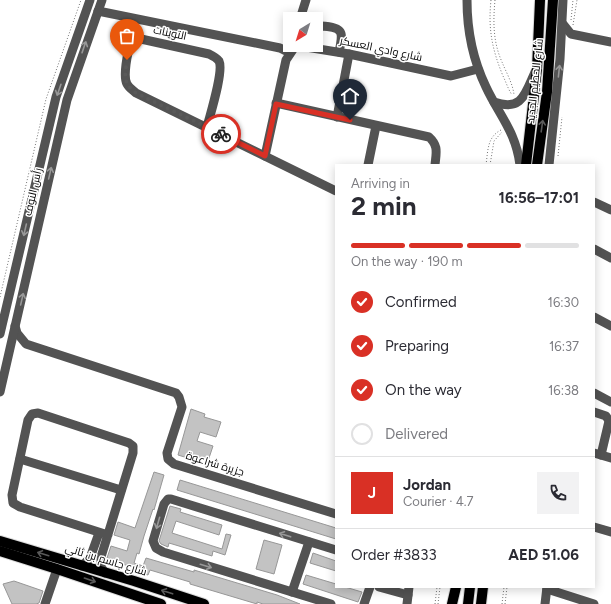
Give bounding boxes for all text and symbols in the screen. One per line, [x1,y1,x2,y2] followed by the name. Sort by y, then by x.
[283,12,323,52] north arrow
[283,12,323,52] map controls
[110,19,144,60] pin
[152,23,188,43] street label: التوينات
[116,25,138,47] icon: bag
[337,34,423,66] street label: شارع وادي العسكر
[524,38,547,124] street label: شارع الحطيم الجديد
[81,42,89,54] one-way arrow
[555,65,563,78] one-way arrow
[333,79,367,120] pin
[54,83,62,95] one-way arrow
[339,85,361,107] icon: home
[201,114,241,154] courier
[538,120,546,133] one-way arrow
[210,123,232,145] icon: bike
[20,166,45,217] street label: رأس النوف
[46,166,54,179] one-way arrow
[351,176,410,191] text: Arriving in
[499,189,579,207] text: 16:56–17:01
[351,190,417,222] text: 2 min
[21,223,29,236] one-way arrow
[351,254,463,269] text: On the way · 190 m
[351,291,373,313] icon: check
[18,293,26,306] one-way arrow
[385,293,457,311] text: Confirmed
[548,295,579,310] text: 16:30
[351,335,373,357] icon: check
[385,337,449,355] text: Preparing
[549,339,579,354] text: 16:37
[351,379,373,401] icon: check
[385,381,462,399] text: On the way
[548,383,579,398] text: 16:38
[385,425,448,443] text: Delivered
[184,449,246,479] street label: جزيرة شراعوة
[537,472,579,514] button: phone
[403,476,451,494] text: Jordan
[368,484,376,502] text: J
[403,494,474,509] text: Courier · 4.7
[154,517,161,530] one-way arrow
[280,530,292,538] one-way arrow
[63,541,148,580] street label: شارع جاسم بن ثاني
[351,546,437,564] text: Order #3833
[508,546,579,564] text: AED 51.06
[36,550,49,557] one-way arrow
[199,563,212,570] one-way arrow
[84,577,97,584] one-way arrow
[161,588,174,595] one-way arrow

